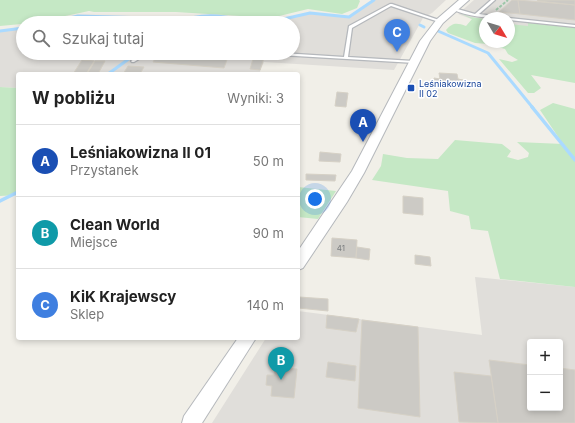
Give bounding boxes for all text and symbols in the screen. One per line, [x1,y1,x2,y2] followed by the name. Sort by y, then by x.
[479,12,515,48] north arrow
[16,16,300,60] search box
[384,19,410,52] pin: C
[30,27,52,49] icon: search
[62,29,144,48] text: Szukaj tutaj
[419,78,482,99] place label: Leśniakowizna II 02
[406,83,416,93] marker: Leśniakowizna II 02
[32,88,115,108] text: W pobliżu
[227,90,284,106] text: Wyniki: 3
[350,109,376,142] pin: A
[70,143,211,162] text: Leśniakowizna II 01
[40,153,50,169] text: A
[253,153,284,169] text: 50 m
[70,162,139,178] text: Przystanek
[305,189,325,209] your location
[70,215,160,234] text: Clean World
[41,225,49,241] text: B
[253,225,284,241] text: 90 m
[70,234,118,250] text: Miejsce
[337,243,345,253] house number: 41
[70,287,176,306] text: KiK Krajewscy
[40,297,50,313] text: C
[247,297,284,313] text: 140 m
[70,306,104,322] text: Sklep
[527,339,563,411] map controls
[527,339,563,375] button: +
[268,347,294,380] pin: B
[527,375,563,411] button: −

